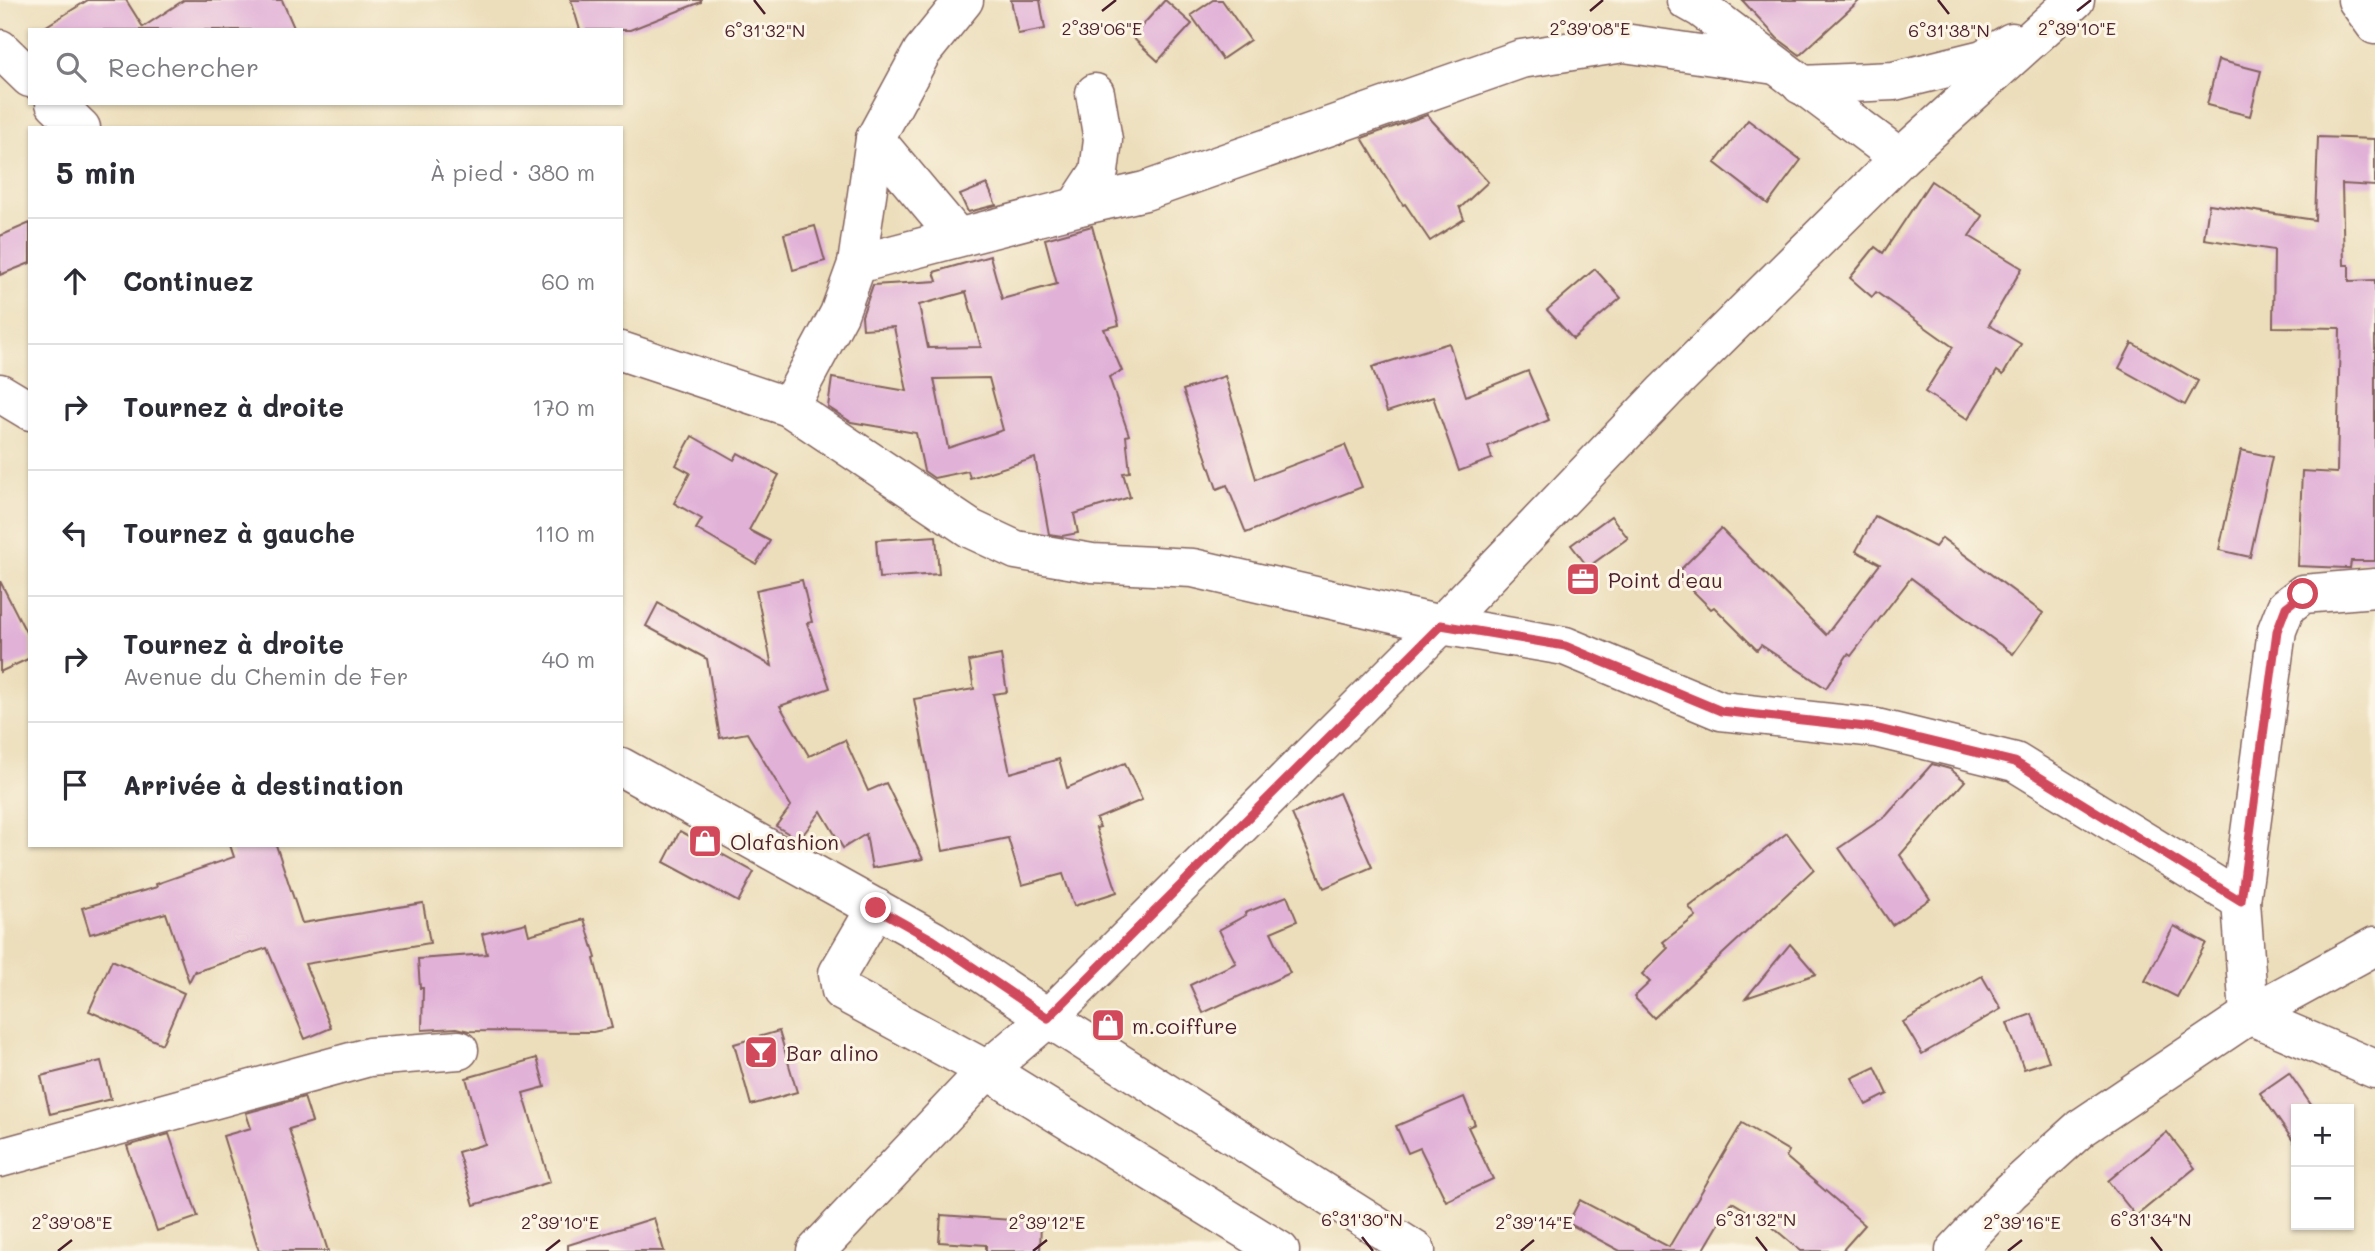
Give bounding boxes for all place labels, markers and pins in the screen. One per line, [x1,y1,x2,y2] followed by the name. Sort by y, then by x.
[1564,560,1602,598] office icon: Point d'eau
[1608,566,1723,593] place label: Point d'eau
[686,822,724,860] shop icon: Olafashion
[730,828,839,855] place label: Olafashion
[1089,1006,1127,1044] shop icon: m.coiffure
[1132,1012,1238,1039] place label: m.coiffure
[742,1033,780,1071] bar icon: Bar alino
[786,1039,878,1066] place label: Bar alino

